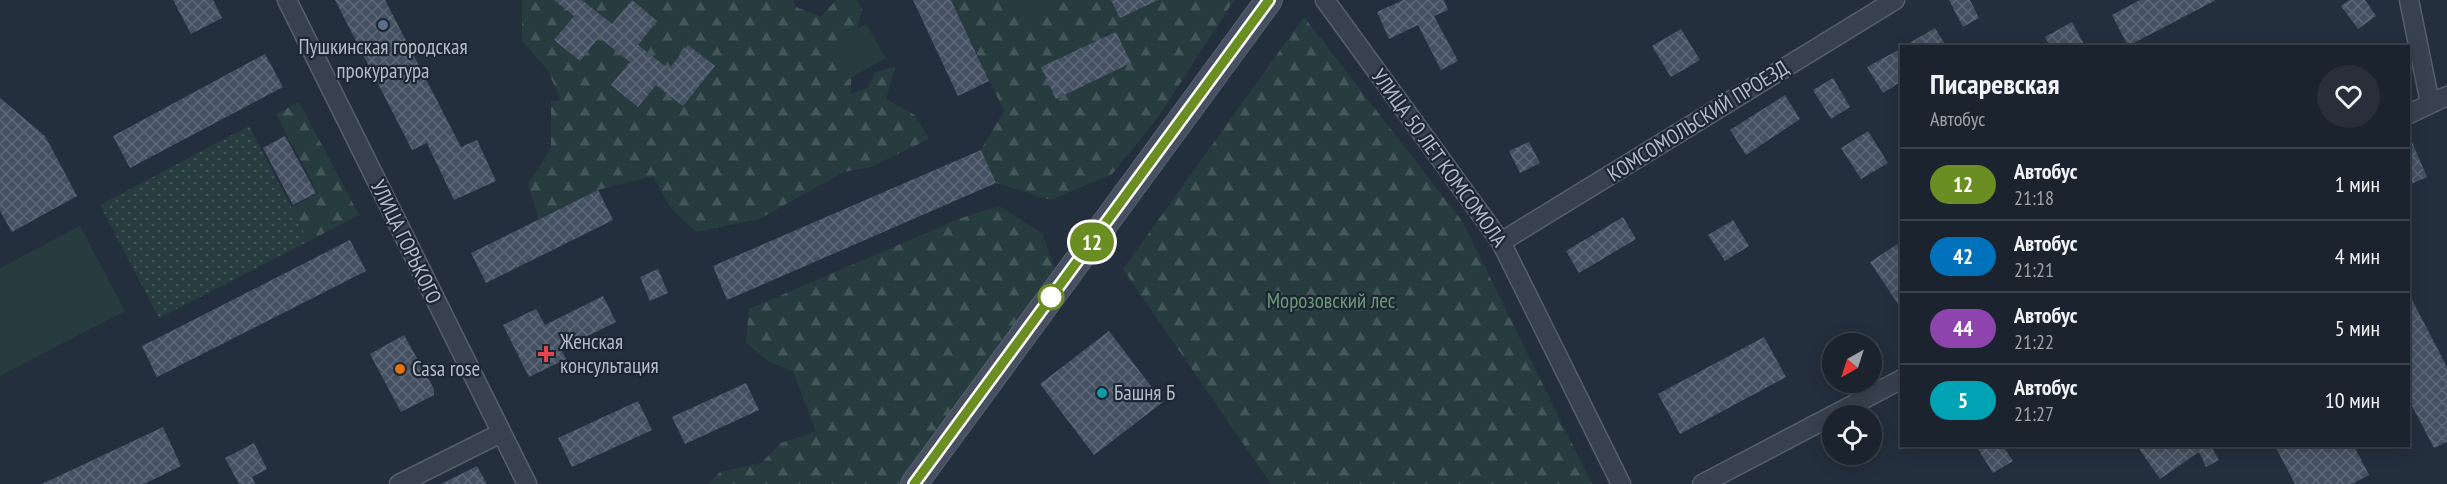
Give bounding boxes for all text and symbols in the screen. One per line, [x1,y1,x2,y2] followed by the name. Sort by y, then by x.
[376,18,390,32] marker: Пушкинская городская прокуратура
[298,33,468,84] place label: Пушкинская городская прокуратура
[1602,54,1793,187] street label: КОМСОМОЛЬСКИЙ ПРОЕЗД
[1366,63,1513,252] street label: УЛИЦА 50 ЛЕТ КОМСОМОЛА
[1930,65,2059,102] text: Писаревская
[2317,65,2380,128] button: heart
[1930,106,1985,132] text: Автобус
[2014,157,2077,185] text: Автобус
[2335,170,2380,198] text: 1 мин
[1953,171,1973,198] text: 12
[365,176,448,308] street label: УЛИЦА ГОРЬКОГО
[2014,185,2054,211] text: 21:18
[1065,222,1119,262] line badge: 12
[1082,229,1102,256] text: 12
[2014,229,2077,257] text: Автобус
[2335,242,2380,270] text: 4 мин
[1953,243,1973,270] text: 42
[2014,257,2054,283] text: 21:21
[1038,284,1064,310] unlabelled marker
[1267,287,1396,314] park label: Морозовский лес
[2014,301,2077,329] text: Автобус
[2335,314,2380,342] text: 5 мин
[1953,315,1973,342] text: 44
[559,328,659,379] place label: Женская консультация
[2014,329,2054,355] text: 21:22
[1822,333,1882,393] north arrow
[1822,333,1882,465] map controls
[537,345,555,363] marker: Женская консультация
[412,355,480,382] place label: Casa rose
[393,362,407,376] marker: Casa rose
[2014,373,2077,401] text: Автобус
[1114,379,1175,406] place label: Башня Б
[1095,386,1109,400] marker: Башня Б
[2325,386,2380,414] text: 10 мин
[1958,387,1968,414] text: 5
[2014,401,2054,427] text: 21:27
[1822,405,1882,465] button: locate

